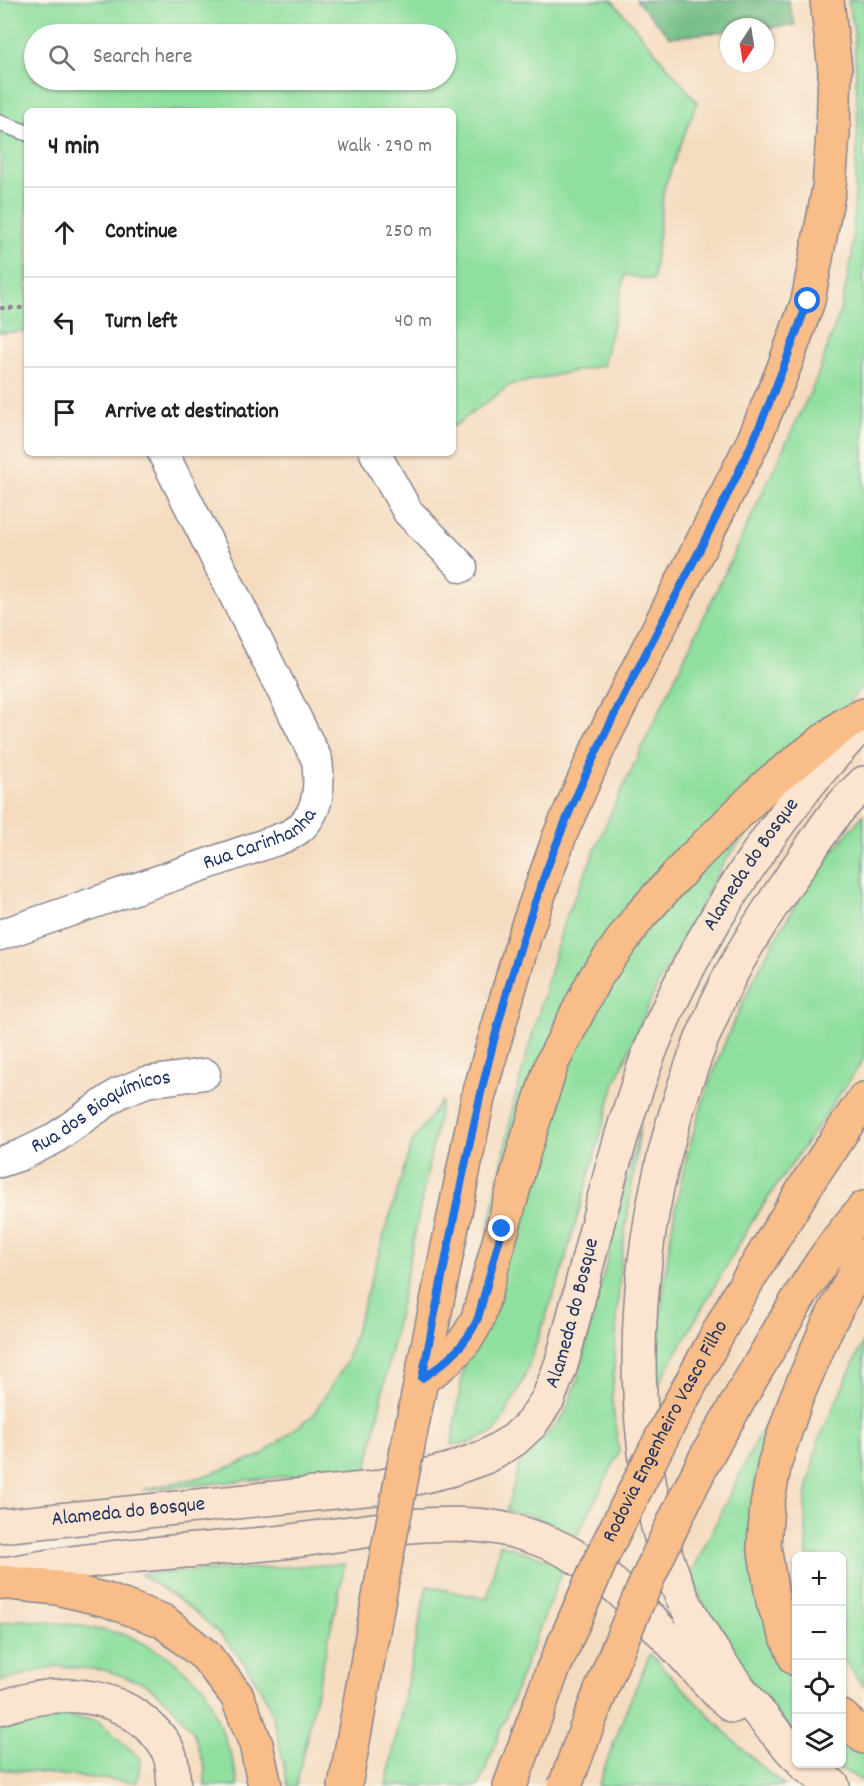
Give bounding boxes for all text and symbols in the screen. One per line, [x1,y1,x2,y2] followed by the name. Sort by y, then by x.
[720,18,774,72] north arrow
[24,24,456,90] search box
[45,41,78,74] icon: search
[93,42,192,73] text: Search here
[48,129,99,166] text: 4 min
[337,133,432,161] text: Walk · 290 m
[48,216,81,249] icon: ahead
[105,217,177,248] text: Continue
[385,218,432,246] text: 250 m
[794,287,820,313] route start
[48,306,81,339] icon: left
[105,307,177,338] text: Turn left
[394,308,432,336] text: 40 m
[48,396,81,429] icon: arrive
[105,397,279,428] text: Arrive at destination
[696,792,807,937] street label: Alameda do Bosque
[199,803,326,879] street label: Rua Carinhanha
[26,1064,173,1163] street label: Rua dos Bioquímicos
[488,1215,514,1241] route end
[538,1235,608,1393] street label: Alameda do Bosque
[596,1316,737,1548] street label: Rodovia Engenheiro Vasco Filho
[50,1490,207,1536] street label: Alameda do Bosque
[792,1552,846,1768] map controls
[792,1552,846,1606] button: +
[792,1606,846,1660] button: −
[792,1660,846,1714] button: locate
[792,1714,846,1768] button: layers

